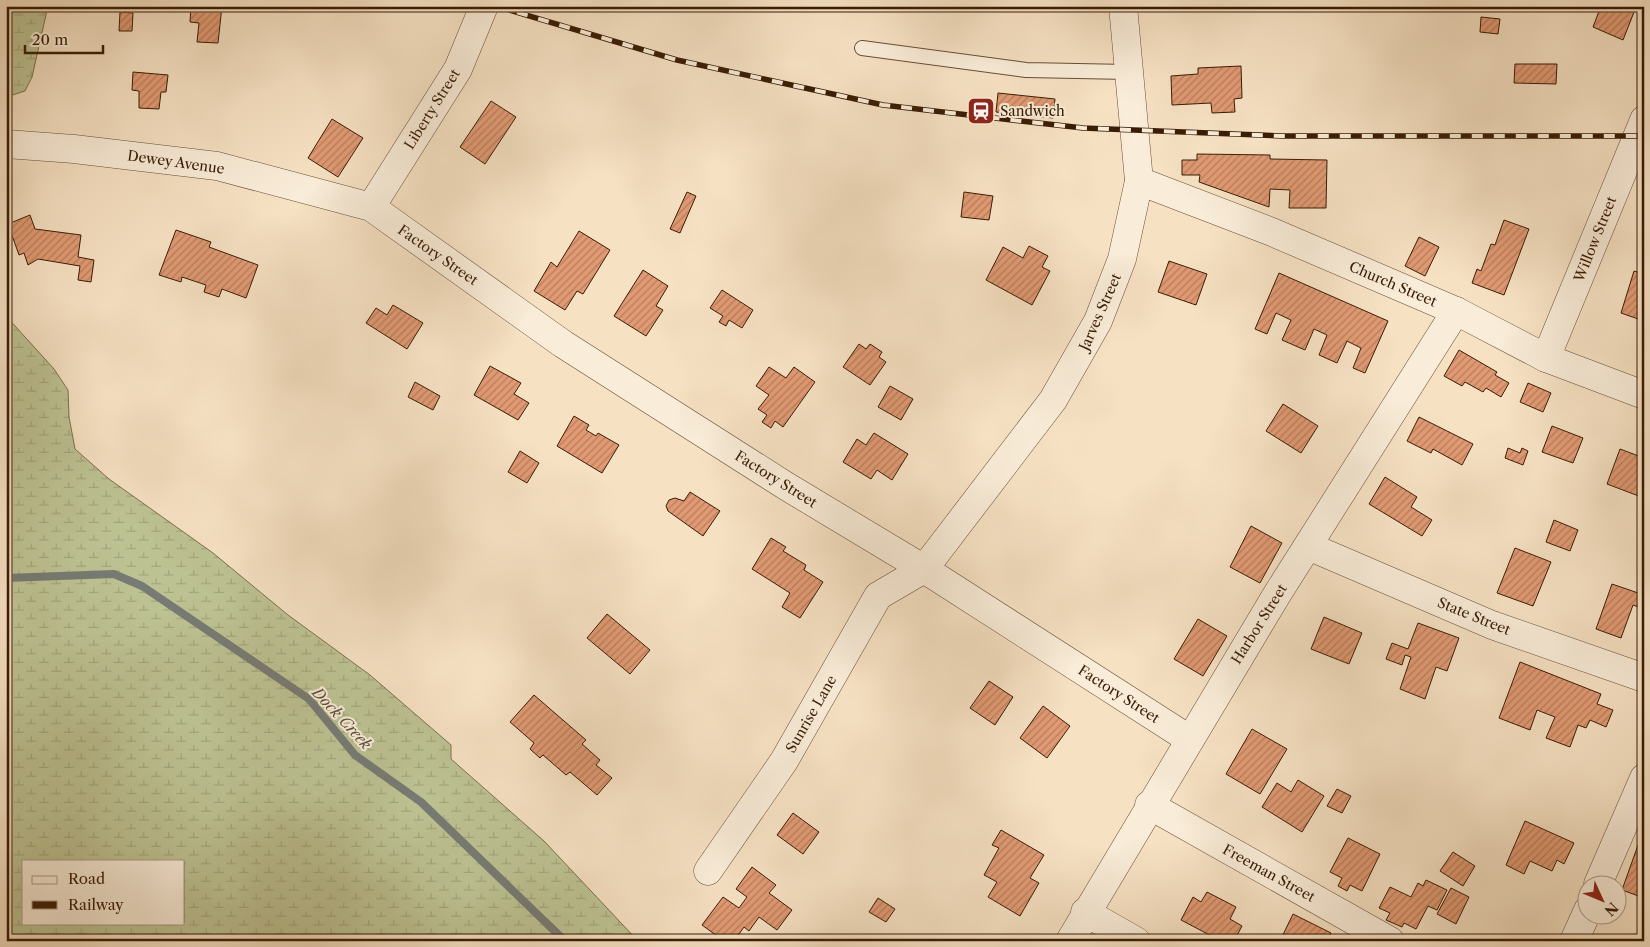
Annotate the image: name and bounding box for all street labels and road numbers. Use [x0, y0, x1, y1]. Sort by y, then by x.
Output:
street label: Liberty Street [400, 65, 464, 153]
street label: Dewey Avenue [126, 146, 226, 178]
street label: Willow Street [1569, 194, 1620, 285]
street label: Factory Street [395, 221, 482, 289]
street label: Church Street [1346, 257, 1440, 311]
street label: Jarves Street [1074, 271, 1125, 355]
street label: Factory Street [732, 447, 820, 511]
street label: Harbor Street [1227, 581, 1291, 667]
street label: State Street [1435, 593, 1513, 639]
street label: Factory Street [1075, 661, 1163, 727]
street label: Sunrise Lane [782, 672, 841, 756]
street label: Freeman Street [1220, 840, 1318, 906]

